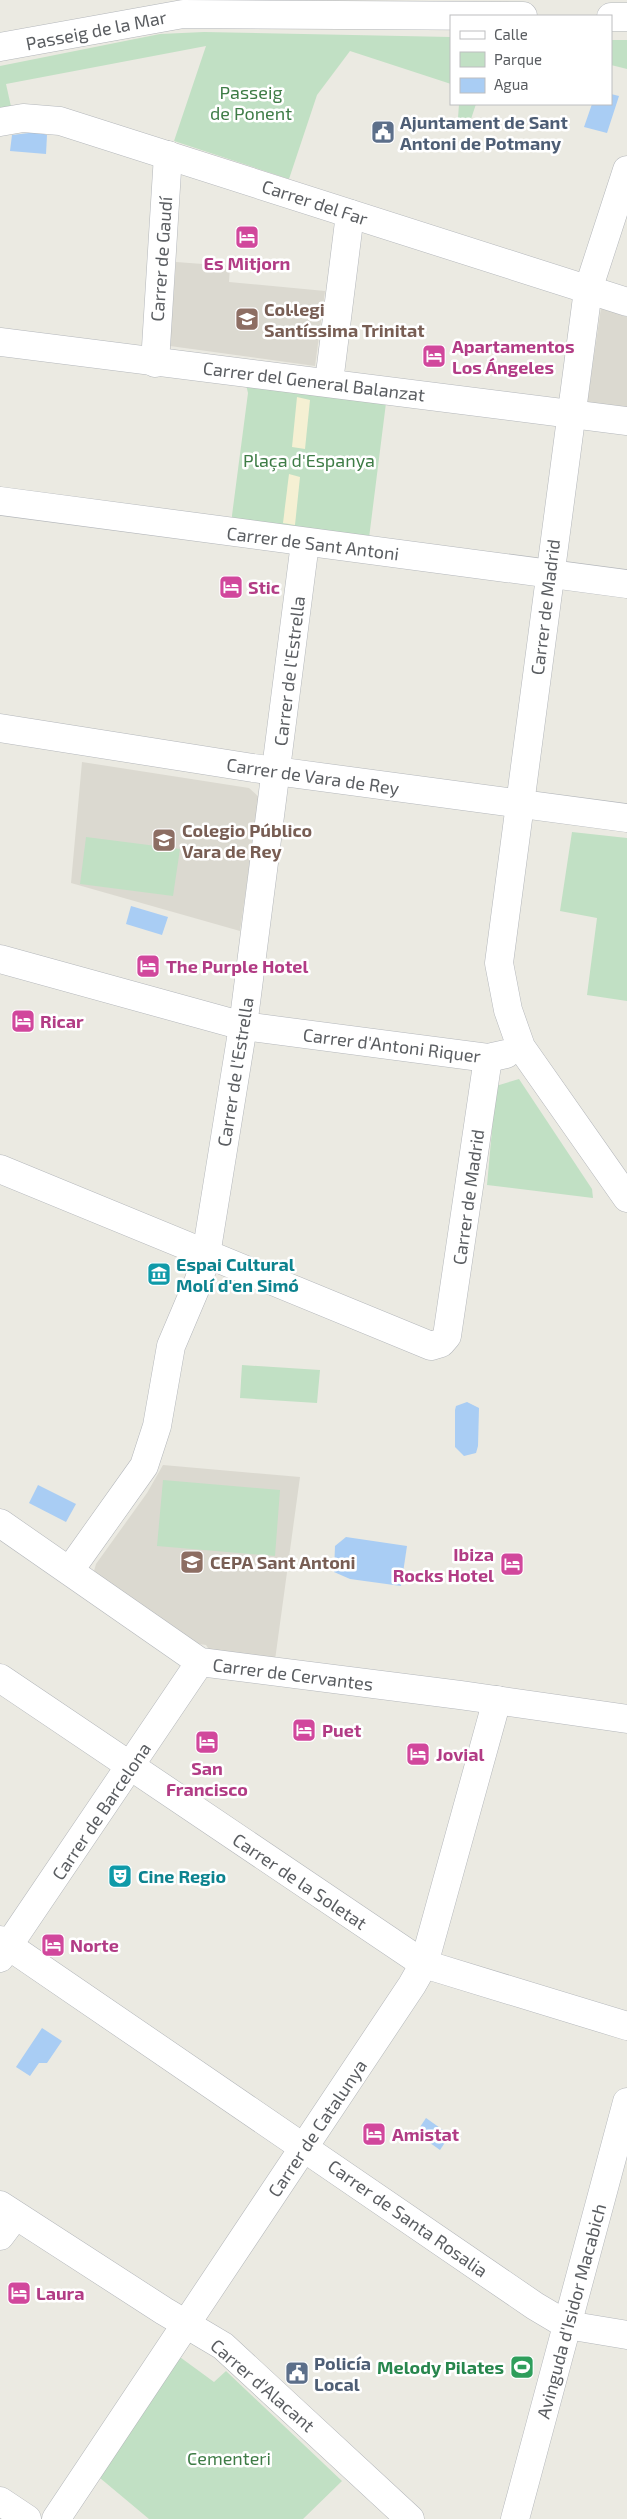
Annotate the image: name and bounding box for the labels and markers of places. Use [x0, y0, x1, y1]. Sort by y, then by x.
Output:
place label: Ajuntament de Sant Antoni de Potmany [400, 111, 568, 154]
public building icon: Ajuntament de Sant Antoni de Potmany [370, 119, 396, 145]
hotel icon: Es Mitjorn [234, 224, 260, 250]
place label: Es Mitjorn [204, 252, 290, 274]
place label: Col·legi Santíssima Trinitat [264, 298, 425, 341]
school or university icon: Col·legi Santíssima Trinitat [234, 306, 260, 332]
place label: Apartamentos Los Ángeles [452, 335, 575, 378]
hotel icon: Apartamentos Los Ángeles [421, 343, 447, 369]
hotel icon: Stic [218, 574, 244, 600]
place label: Stic [248, 576, 280, 598]
place label: Colegio Público Vara de Rey [182, 819, 312, 862]
school or university icon: Colegio Público Vara de Rey [151, 827, 177, 853]
hotel icon: The Purple Hotel [135, 953, 161, 979]
place label: The Purple Hotel [166, 955, 308, 977]
hotel icon: Ricar [10, 1008, 36, 1034]
place label: Ricar [40, 1010, 84, 1032]
place label: Espai Cultural Molí d'en Simó [176, 1253, 299, 1296]
museum icon: Espai Cultural Molí d'en Simó [146, 1261, 172, 1287]
place label: Ibiza Rocks Hotel [393, 1543, 494, 1586]
school or university icon: CEPA Sant Antoni [179, 1549, 205, 1575]
place label: CEPA Sant Antoni [210, 1551, 356, 1573]
hotel icon: Ibiza Rocks Hotel [499, 1551, 525, 1577]
hotel icon: Puet [291, 1717, 317, 1743]
place label: Puet [322, 1719, 362, 1741]
hotel icon: San Francisco [194, 1729, 220, 1755]
hotel icon: Jovial [405, 1741, 431, 1767]
place label: Jovial [436, 1743, 485, 1765]
place label: San Francisco [166, 1757, 248, 1800]
theatre icon: Cine Regio [107, 1863, 133, 1889]
place label: Cine Regio [138, 1865, 226, 1887]
hotel icon: Norte [40, 1932, 66, 1958]
place label: Norte [70, 1934, 119, 1956]
hotel icon: Amistat [361, 2121, 387, 2147]
place label: Amistat [392, 2123, 460, 2145]
hotel icon: Laura [6, 2280, 32, 2306]
place label: Laura [36, 2282, 84, 2304]
place label: Policía Local [314, 2352, 371, 2395]
sports icon: Melody Pilates [509, 2354, 535, 2380]
place label: Melody Pilates [377, 2356, 504, 2378]
public building icon: Policía Local [284, 2360, 310, 2386]

